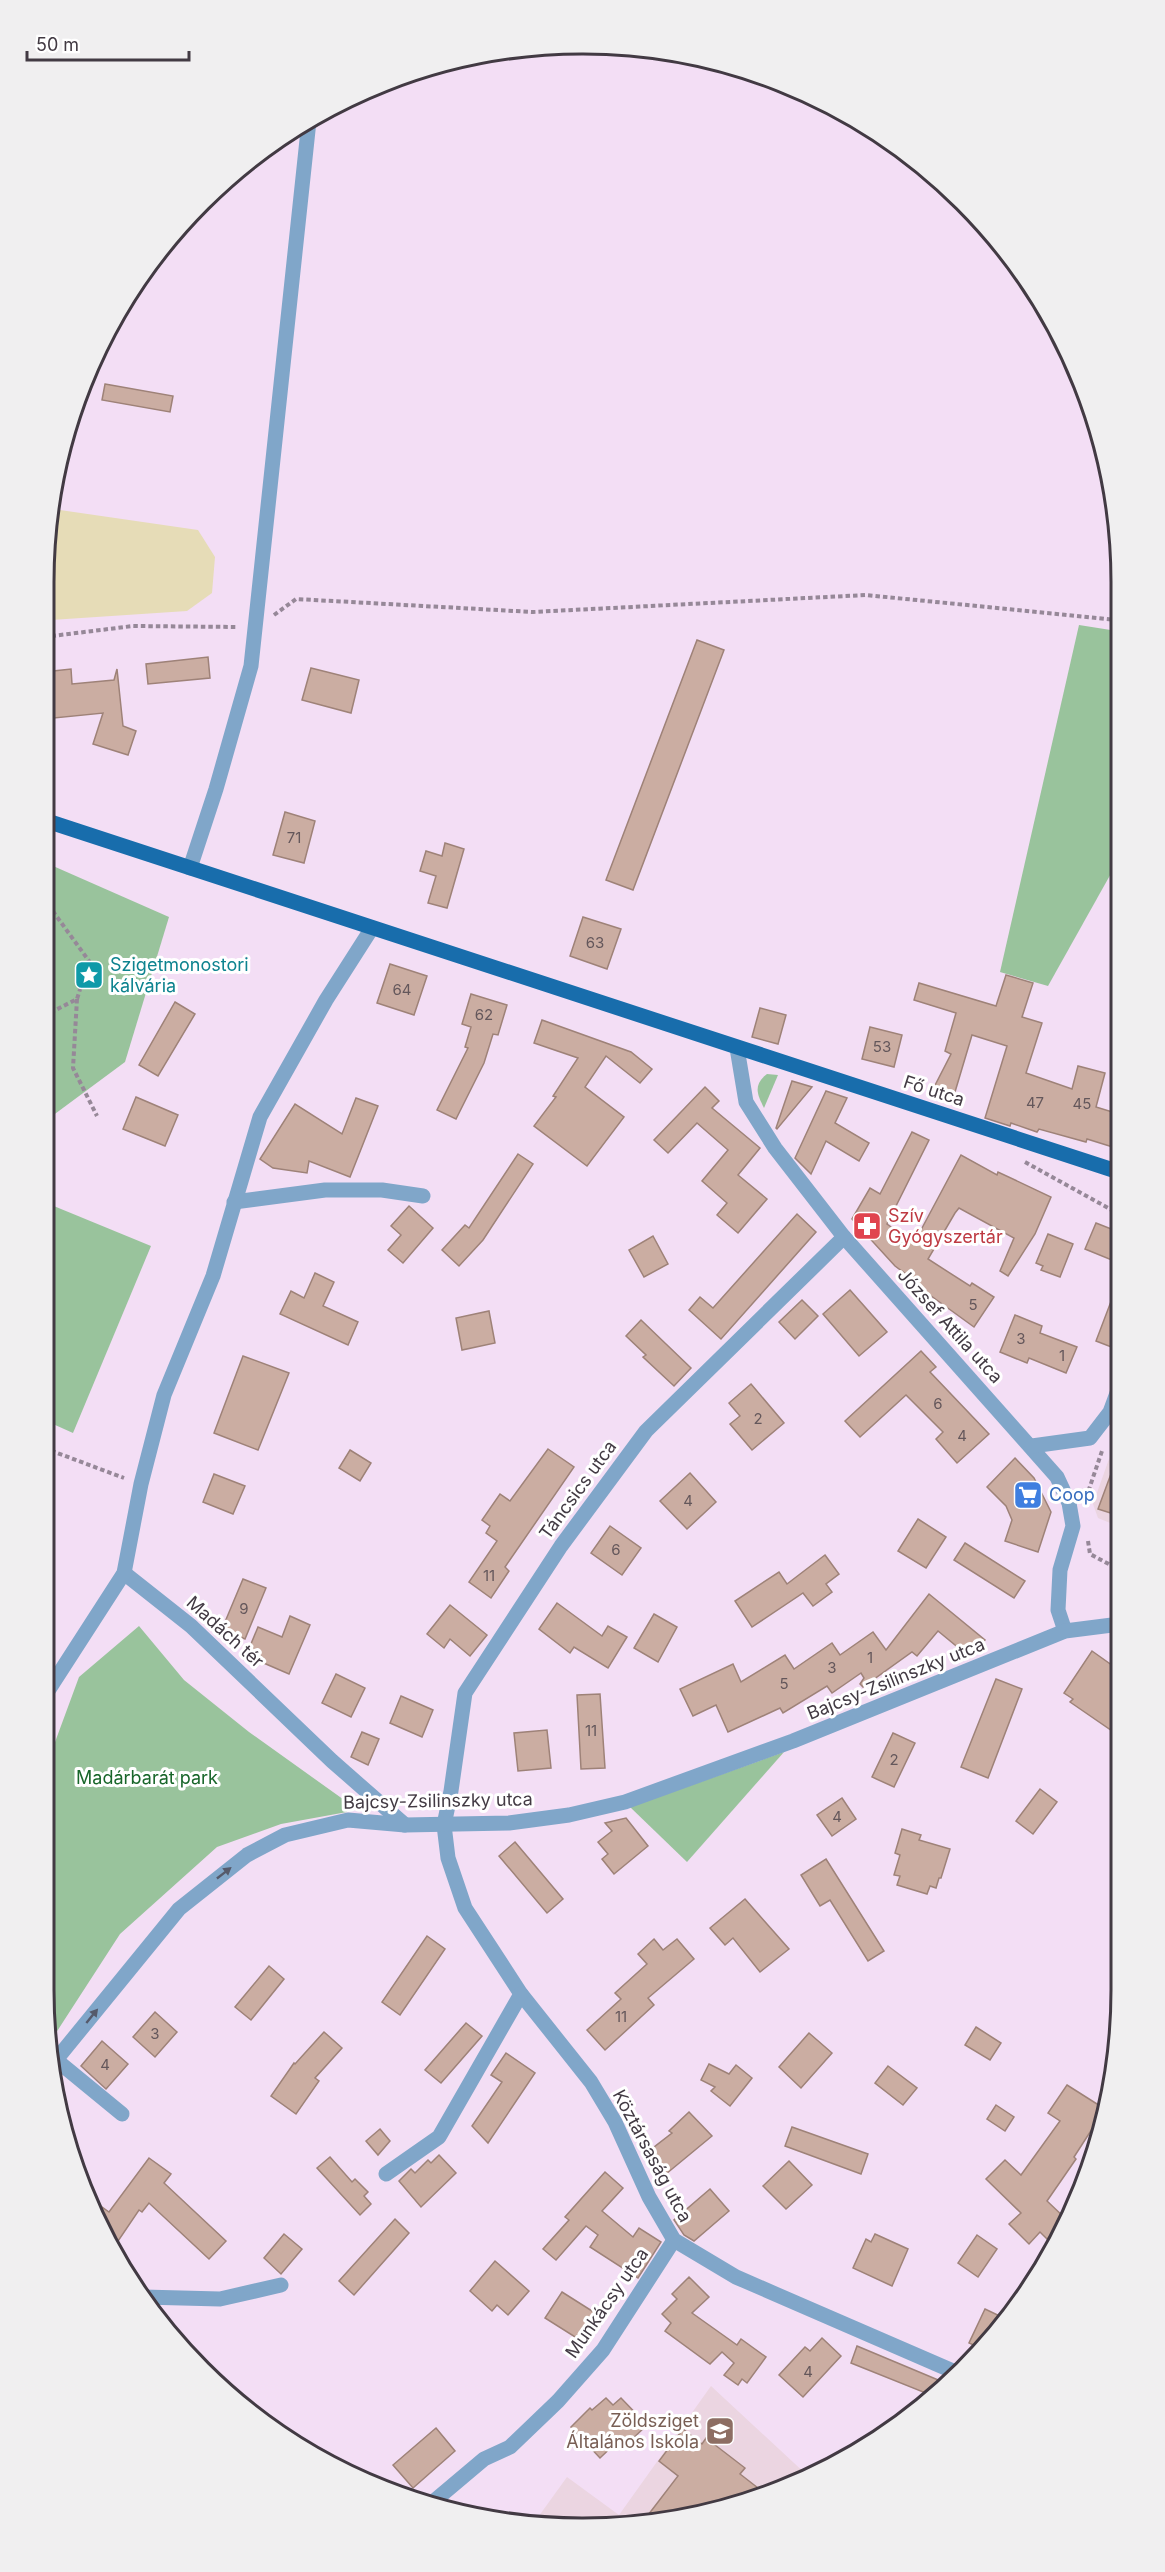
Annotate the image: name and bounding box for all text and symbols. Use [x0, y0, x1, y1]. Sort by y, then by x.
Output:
scale bar [27, 24, 189, 62]
text: 50 m [36, 34, 79, 55]
house number: 71 [287, 828, 301, 847]
house number: 63 [586, 933, 604, 952]
place label: Szigetmonostori kálvária [110, 954, 249, 996]
place icon: Szigetmonostori kálvária [73, 959, 105, 991]
house number: 64 [393, 980, 412, 999]
house number: 62 [475, 1005, 493, 1024]
house number: 53 [873, 1037, 891, 1056]
street label: Fő utca [901, 1071, 967, 1110]
house number: 47 [1026, 1093, 1044, 1112]
house number: 45 [1073, 1094, 1091, 1113]
place label: Szív Gyógyszertár [888, 1205, 1003, 1247]
pharmacy icon: Szív Gyógyszertár [851, 1210, 883, 1242]
street label: József Attila utca [893, 1264, 1007, 1387]
house number: 5 [968, 1295, 978, 1314]
house number: 3 [1016, 1329, 1026, 1348]
house number: 1 [1059, 1346, 1065, 1365]
house number: 6 [933, 1394, 943, 1413]
house number: 2 [753, 1409, 763, 1428]
house number: 4 [957, 1426, 967, 1445]
street label: Táncsics utca [535, 1436, 620, 1543]
supermarket icon: Coop [1012, 1479, 1044, 1511]
place label: Coop [1049, 1484, 1095, 1505]
house number: 4 [683, 1491, 693, 1510]
house number: 6 [611, 1540, 621, 1559]
house number: 11 [483, 1566, 495, 1585]
street label: Madách tér [182, 1592, 268, 1672]
house number: 9 [239, 1599, 249, 1618]
street label: Bajcsy-Zsilinszky utca [804, 1633, 988, 1724]
house number: 1 [867, 1648, 873, 1667]
house number: 3 [827, 1658, 837, 1677]
house number: 5 [779, 1674, 789, 1693]
house number: 11 [585, 1721, 597, 1740]
house number: 2 [889, 1750, 899, 1769]
park label: Madárbarát park [76, 1767, 218, 1788]
street label: Bajcsy-Zsilinszky utca [343, 1788, 533, 1813]
house number: 4 [832, 1807, 842, 1826]
one-way arrow [216, 1868, 231, 1880]
house number: 11 [615, 2007, 627, 2026]
one-way arrow [86, 2008, 99, 2024]
house number: 3 [150, 2024, 160, 2043]
house number: 4 [100, 2055, 110, 2074]
street label: Köztársaság utca [609, 2086, 696, 2226]
street label: Munkácsy utca [561, 2244, 652, 2362]
house number: 4 [803, 2362, 813, 2381]
place label: Zöldsziget Általános Iskola [566, 2410, 699, 2452]
school or university icon: Zöldsziget Általános Iskola [704, 2415, 736, 2447]

